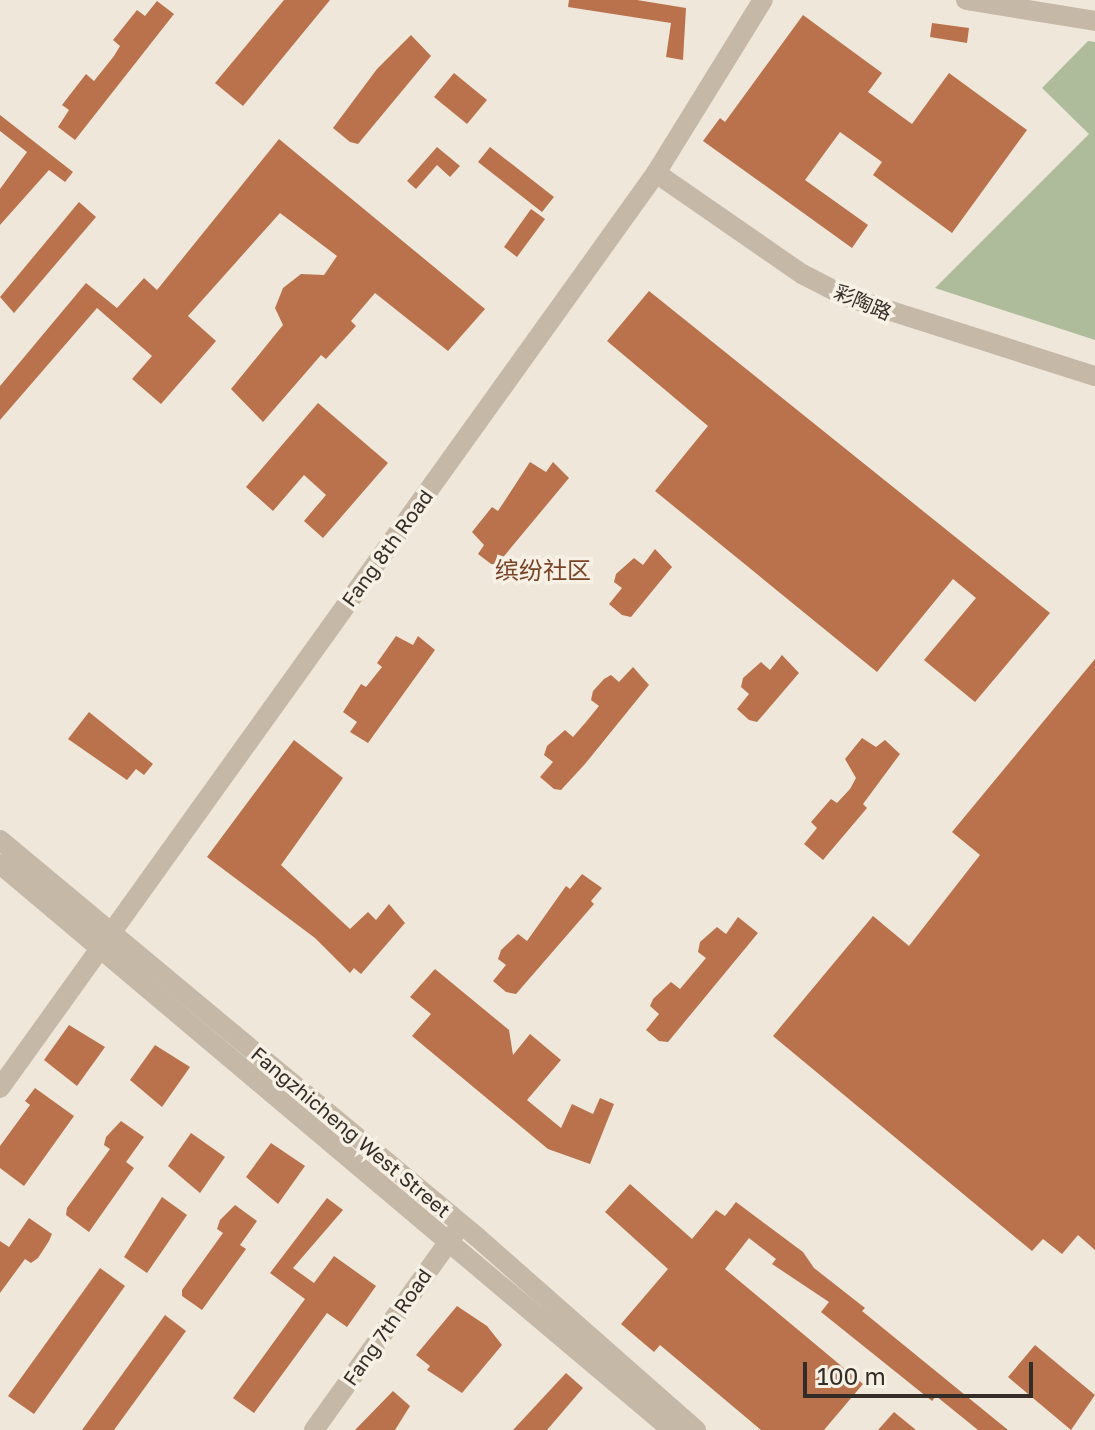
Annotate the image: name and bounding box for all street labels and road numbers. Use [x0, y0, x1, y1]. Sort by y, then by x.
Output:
street label: 彩陶路 [831, 279, 895, 325]
street label: Fang 8th Road [336, 485, 438, 611]
street label: Fangzhicheng West Street [247, 1042, 455, 1222]
street label: Fang 7th Road [338, 1264, 436, 1390]

